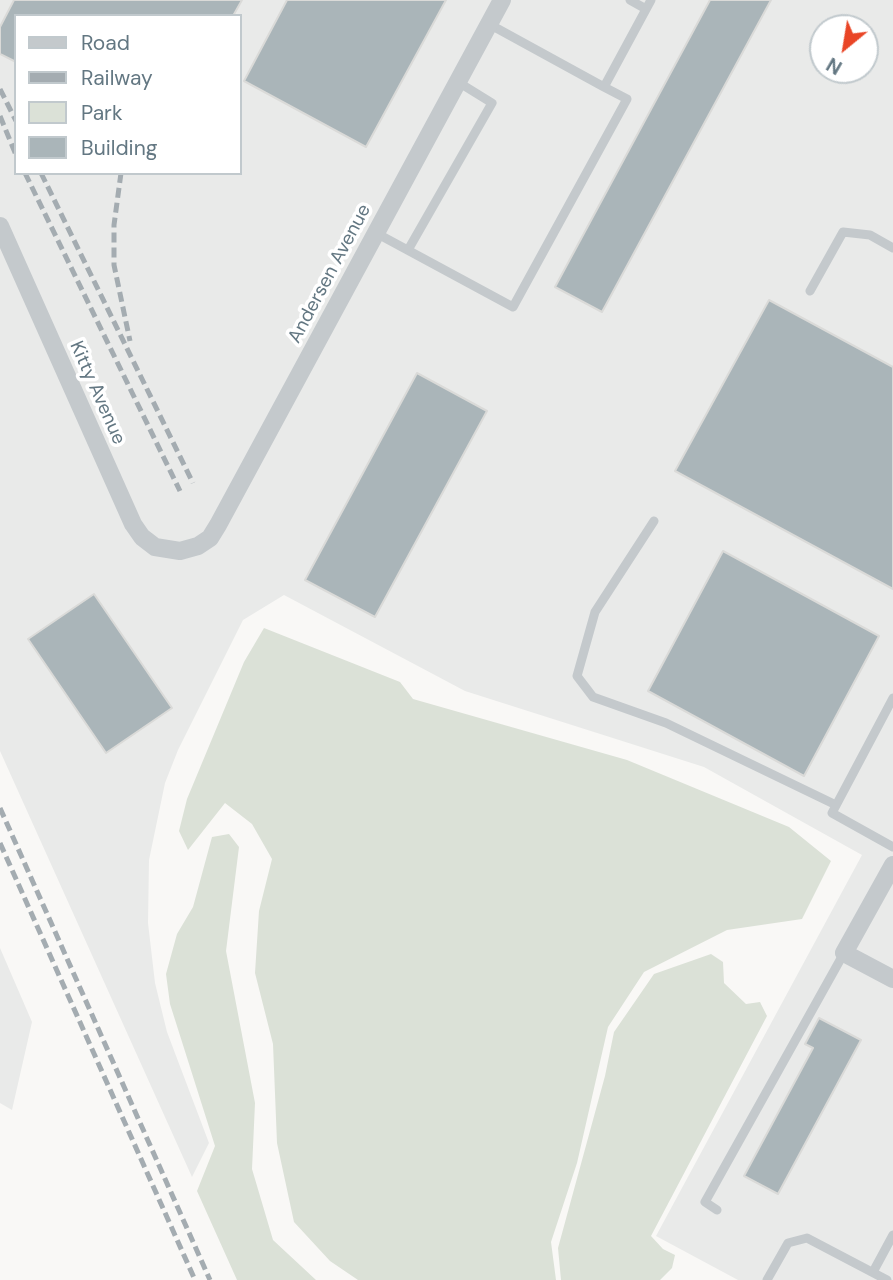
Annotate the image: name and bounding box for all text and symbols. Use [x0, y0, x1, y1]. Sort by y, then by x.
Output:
legend [14, 14, 242, 175]
north arrow [809, 14, 879, 84]
text: Road [81, 29, 130, 57]
text: N [822, 52, 847, 80]
text: Railway [81, 64, 153, 92]
text: Park [81, 99, 122, 127]
text: Building [81, 134, 157, 162]
street label: Andersen Avenue [284, 201, 376, 347]
street label: Kitty Avenue [64, 338, 130, 448]

